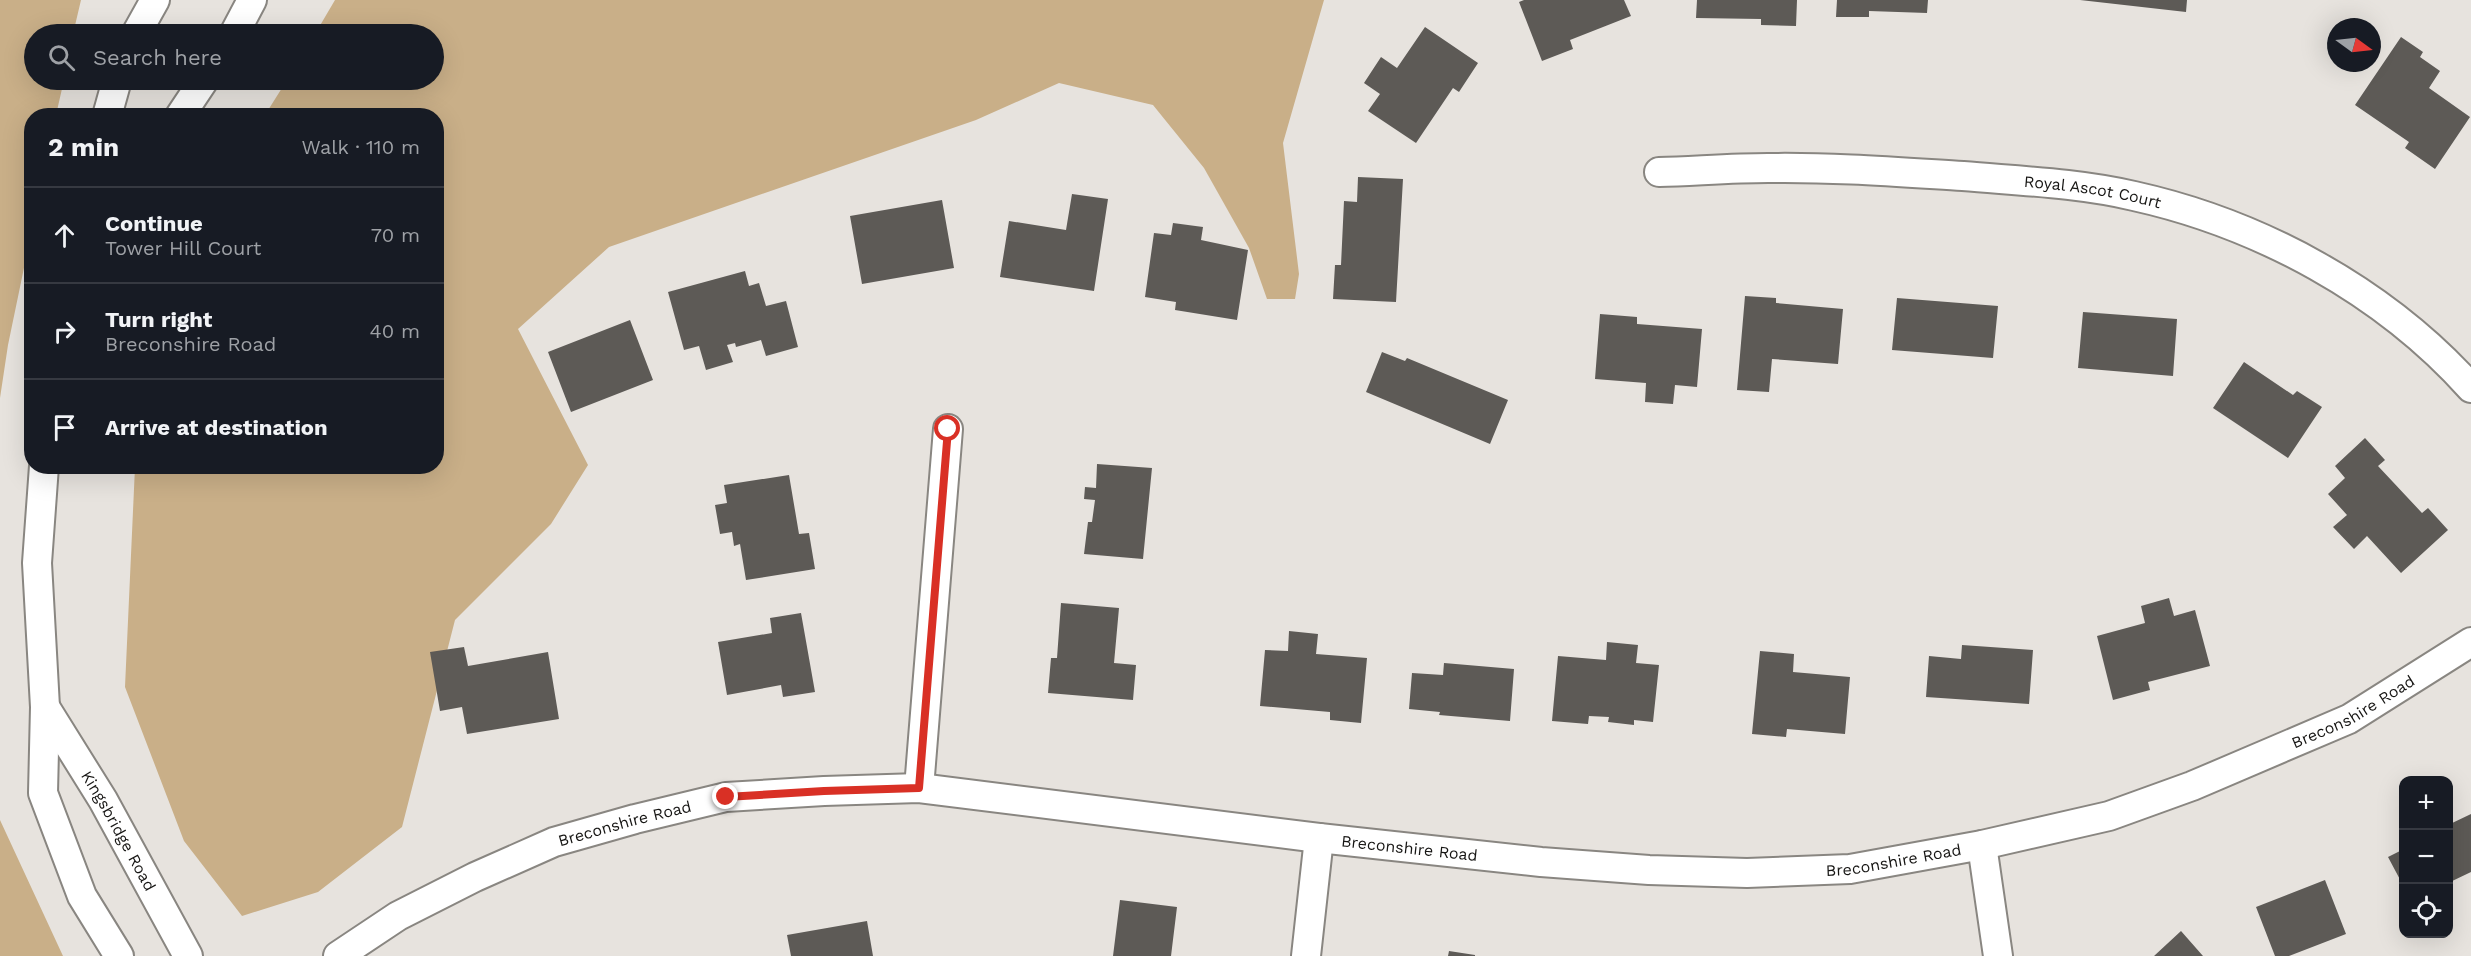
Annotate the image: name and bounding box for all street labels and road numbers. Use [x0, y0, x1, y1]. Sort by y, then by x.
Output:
street label: Royal Ascot Court [2023, 172, 2164, 212]
street label: Breconshire Road [2289, 671, 2418, 752]
street label: Kingsbridge Road [77, 767, 160, 894]
street label: Breconshire Road [556, 797, 693, 850]
street label: Breconshire Road [1340, 831, 1479, 865]
street label: Breconshire Road [1825, 840, 1963, 880]

